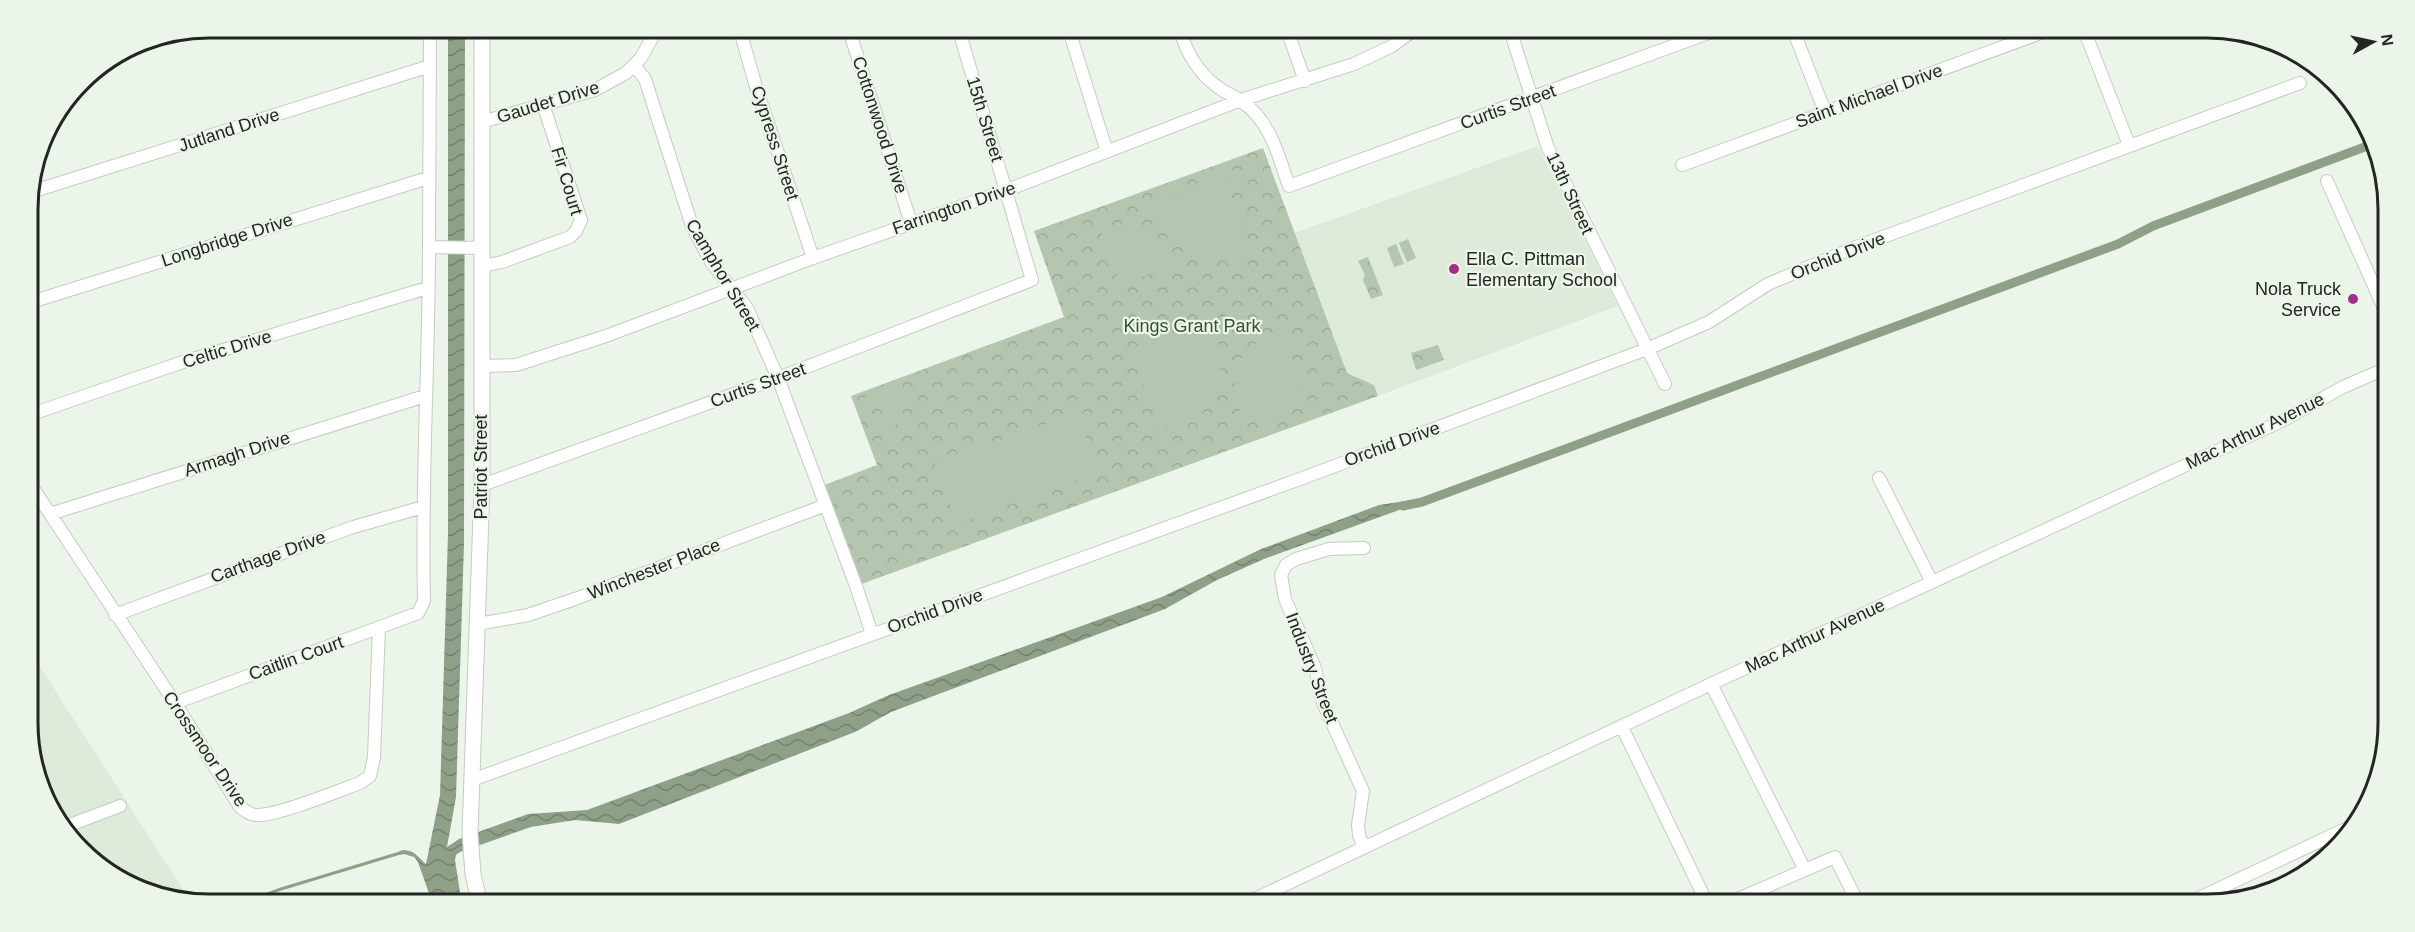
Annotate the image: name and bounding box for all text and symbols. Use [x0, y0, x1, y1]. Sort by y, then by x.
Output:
north arrow [2343, 12, 2403, 72]
text: N [2378, 33, 2397, 47]
street label: Cottonwood Drive [848, 54, 912, 196]
street label: Saint Michael Drive [1793, 60, 1945, 132]
street label: 15th Street [963, 74, 1007, 164]
street label: Gaudet Drive [494, 77, 602, 127]
street label: Curtis Street [1458, 80, 1558, 134]
street label: Cypress Street [747, 83, 803, 203]
street label: Jutland Drive [176, 104, 282, 156]
street label: Fir Court [547, 145, 587, 217]
street label: 13th Street [1542, 149, 1598, 237]
street label: Farrington Drive [890, 178, 1018, 238]
street label: Longbridge Drive [159, 209, 295, 271]
street label: Camphor Street [682, 215, 764, 335]
street label: Orchid Drive [1788, 228, 1888, 284]
place label: Ella C. Pittman Elementary School [1466, 249, 1617, 290]
marker: Ella C. Pittman Elementary School [1447, 262, 1461, 276]
place label: Nola Truck Service [2255, 279, 2342, 320]
marker: Nola Truck Service [2346, 292, 2360, 306]
park label: Kings Grant Park [1123, 316, 1262, 336]
street label: Celtic Drive [180, 326, 274, 372]
street label: Curtis Street [708, 358, 808, 412]
street label: Mac Arthur Avenue [2182, 389, 2328, 473]
street label: Patriot Street [471, 414, 491, 520]
street label: Orchid Drive [1342, 417, 1442, 471]
street label: Armagh Drive [182, 427, 292, 481]
street label: Carthage Drive [208, 527, 328, 587]
street label: Winchester Place [585, 535, 723, 603]
street label: Orchid Drive [885, 584, 985, 638]
street label: Mac Arthur Avenue [1742, 595, 1888, 677]
street label: Industry Street [1282, 610, 1342, 726]
street label: Caitlin Court [246, 632, 346, 684]
street label: Crossmoor Drive [159, 687, 251, 811]

